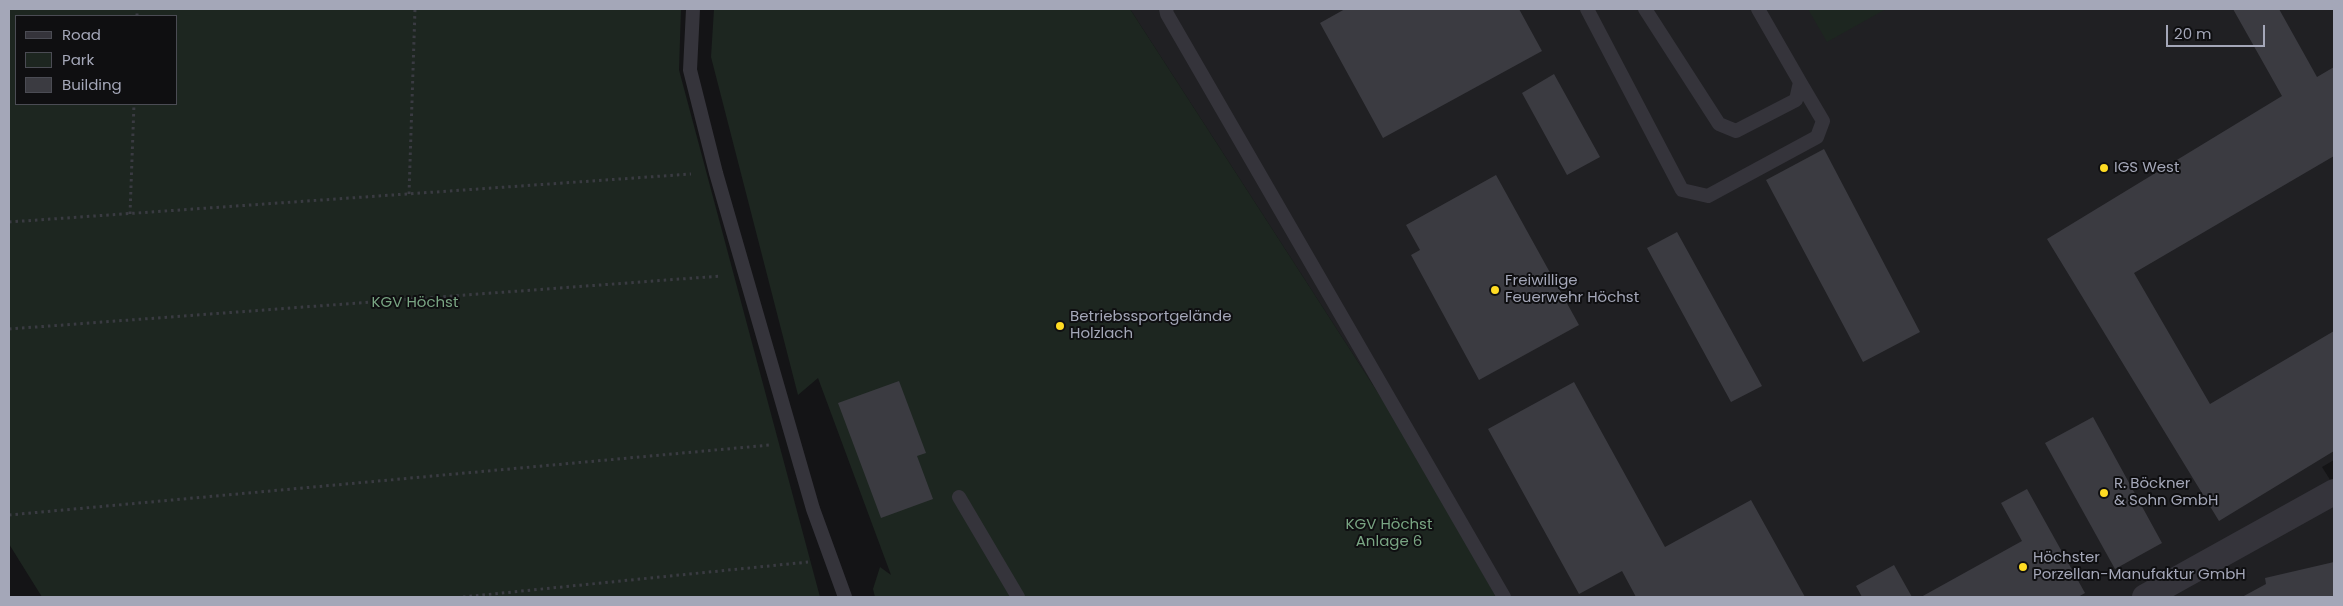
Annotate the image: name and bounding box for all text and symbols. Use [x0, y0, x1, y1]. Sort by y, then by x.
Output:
legend [15, 15, 178, 105]
scale bar [2168, 15, 2267, 47]
text: 20 m [2174, 23, 2212, 44]
text: Road [62, 24, 101, 45]
text: Park [62, 49, 94, 70]
text: Building [62, 74, 122, 95]
place label: IGS West [2114, 159, 2179, 177]
marker: IGS West [2098, 162, 2110, 174]
place label: Freiwillige Feuerwehr Höchst [1505, 272, 1639, 307]
marker: Freiwillige Feuerwehr Höchst [1489, 284, 1501, 296]
park label: KGV Höchst [372, 294, 458, 312]
place label: Betriebssportgelände Holzlach [1070, 308, 1231, 343]
marker: Betriebssportgelände Holzlach [1054, 320, 1066, 332]
place label: R. Böckner & Sohn GmbH [2114, 475, 2218, 510]
marker: R. Böckner & Sohn GmbH [2098, 487, 2110, 499]
park label: KGV Höchst Anlage 6 [1346, 516, 1432, 551]
place label: Höchster Porzellan-Manufaktur GmbH [2033, 549, 2246, 584]
marker: Höchster Porzellan-Manufaktur GmbH [2017, 561, 2029, 573]

